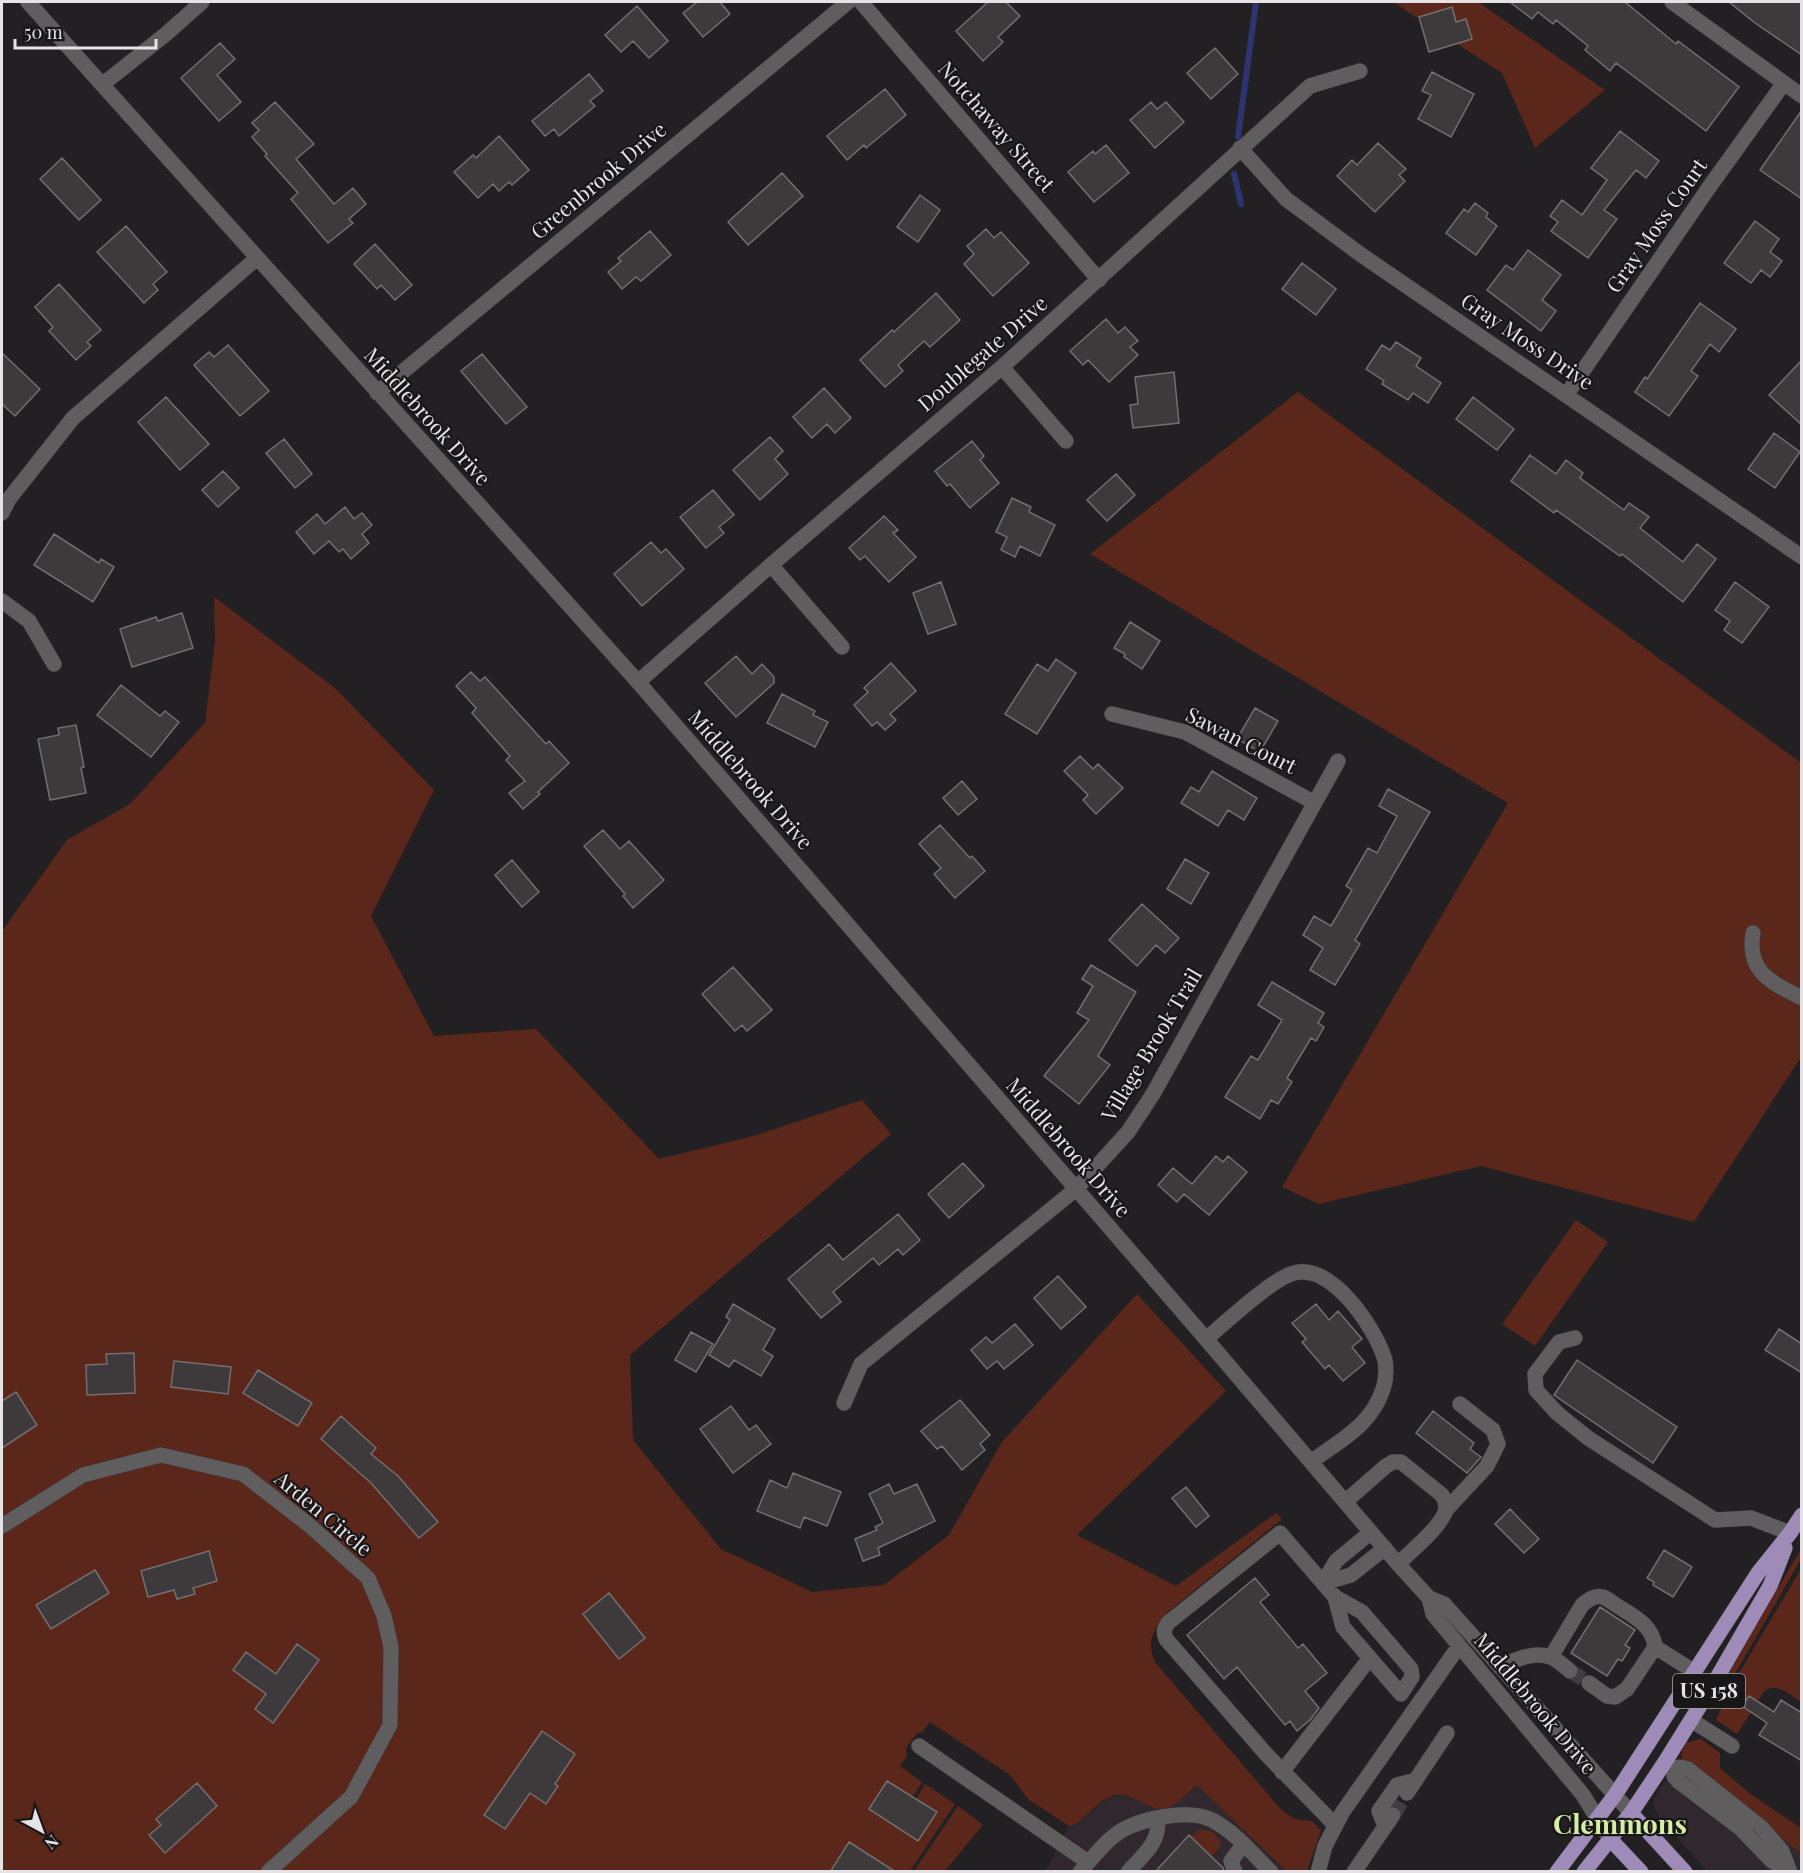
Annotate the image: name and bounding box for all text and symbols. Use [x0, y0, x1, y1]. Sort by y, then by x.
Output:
scale bar [15, 12, 156, 50]
text: 50 m [24, 20, 63, 44]
street label: Notchaway Street [933, 54, 1062, 197]
street label: Greenbrook Drive [524, 114, 671, 244]
street label: Gray Moss Court [1599, 152, 1712, 298]
street label: Gray Moss Drive [1456, 286, 1600, 395]
street label: Doublegate Drive [911, 288, 1052, 417]
street label: Middlebrook Drive [359, 341, 498, 491]
street label: Sawan Court [1182, 699, 1303, 779]
street label: Middlebrook Drive [683, 703, 820, 855]
street label: Village Brook Trail [1093, 962, 1207, 1126]
street label: Middlebrook Drive [1001, 1071, 1138, 1223]
street label: Arden Circle [269, 1463, 379, 1561]
street label: Middlebrook Drive [1469, 1626, 1604, 1779]
road number: US 158 [1673, 1674, 1745, 1708]
north arrow [12, 1801, 72, 1861]
district label: Clemmons [1553, 1805, 1687, 1841]
text: N [41, 1831, 63, 1855]

